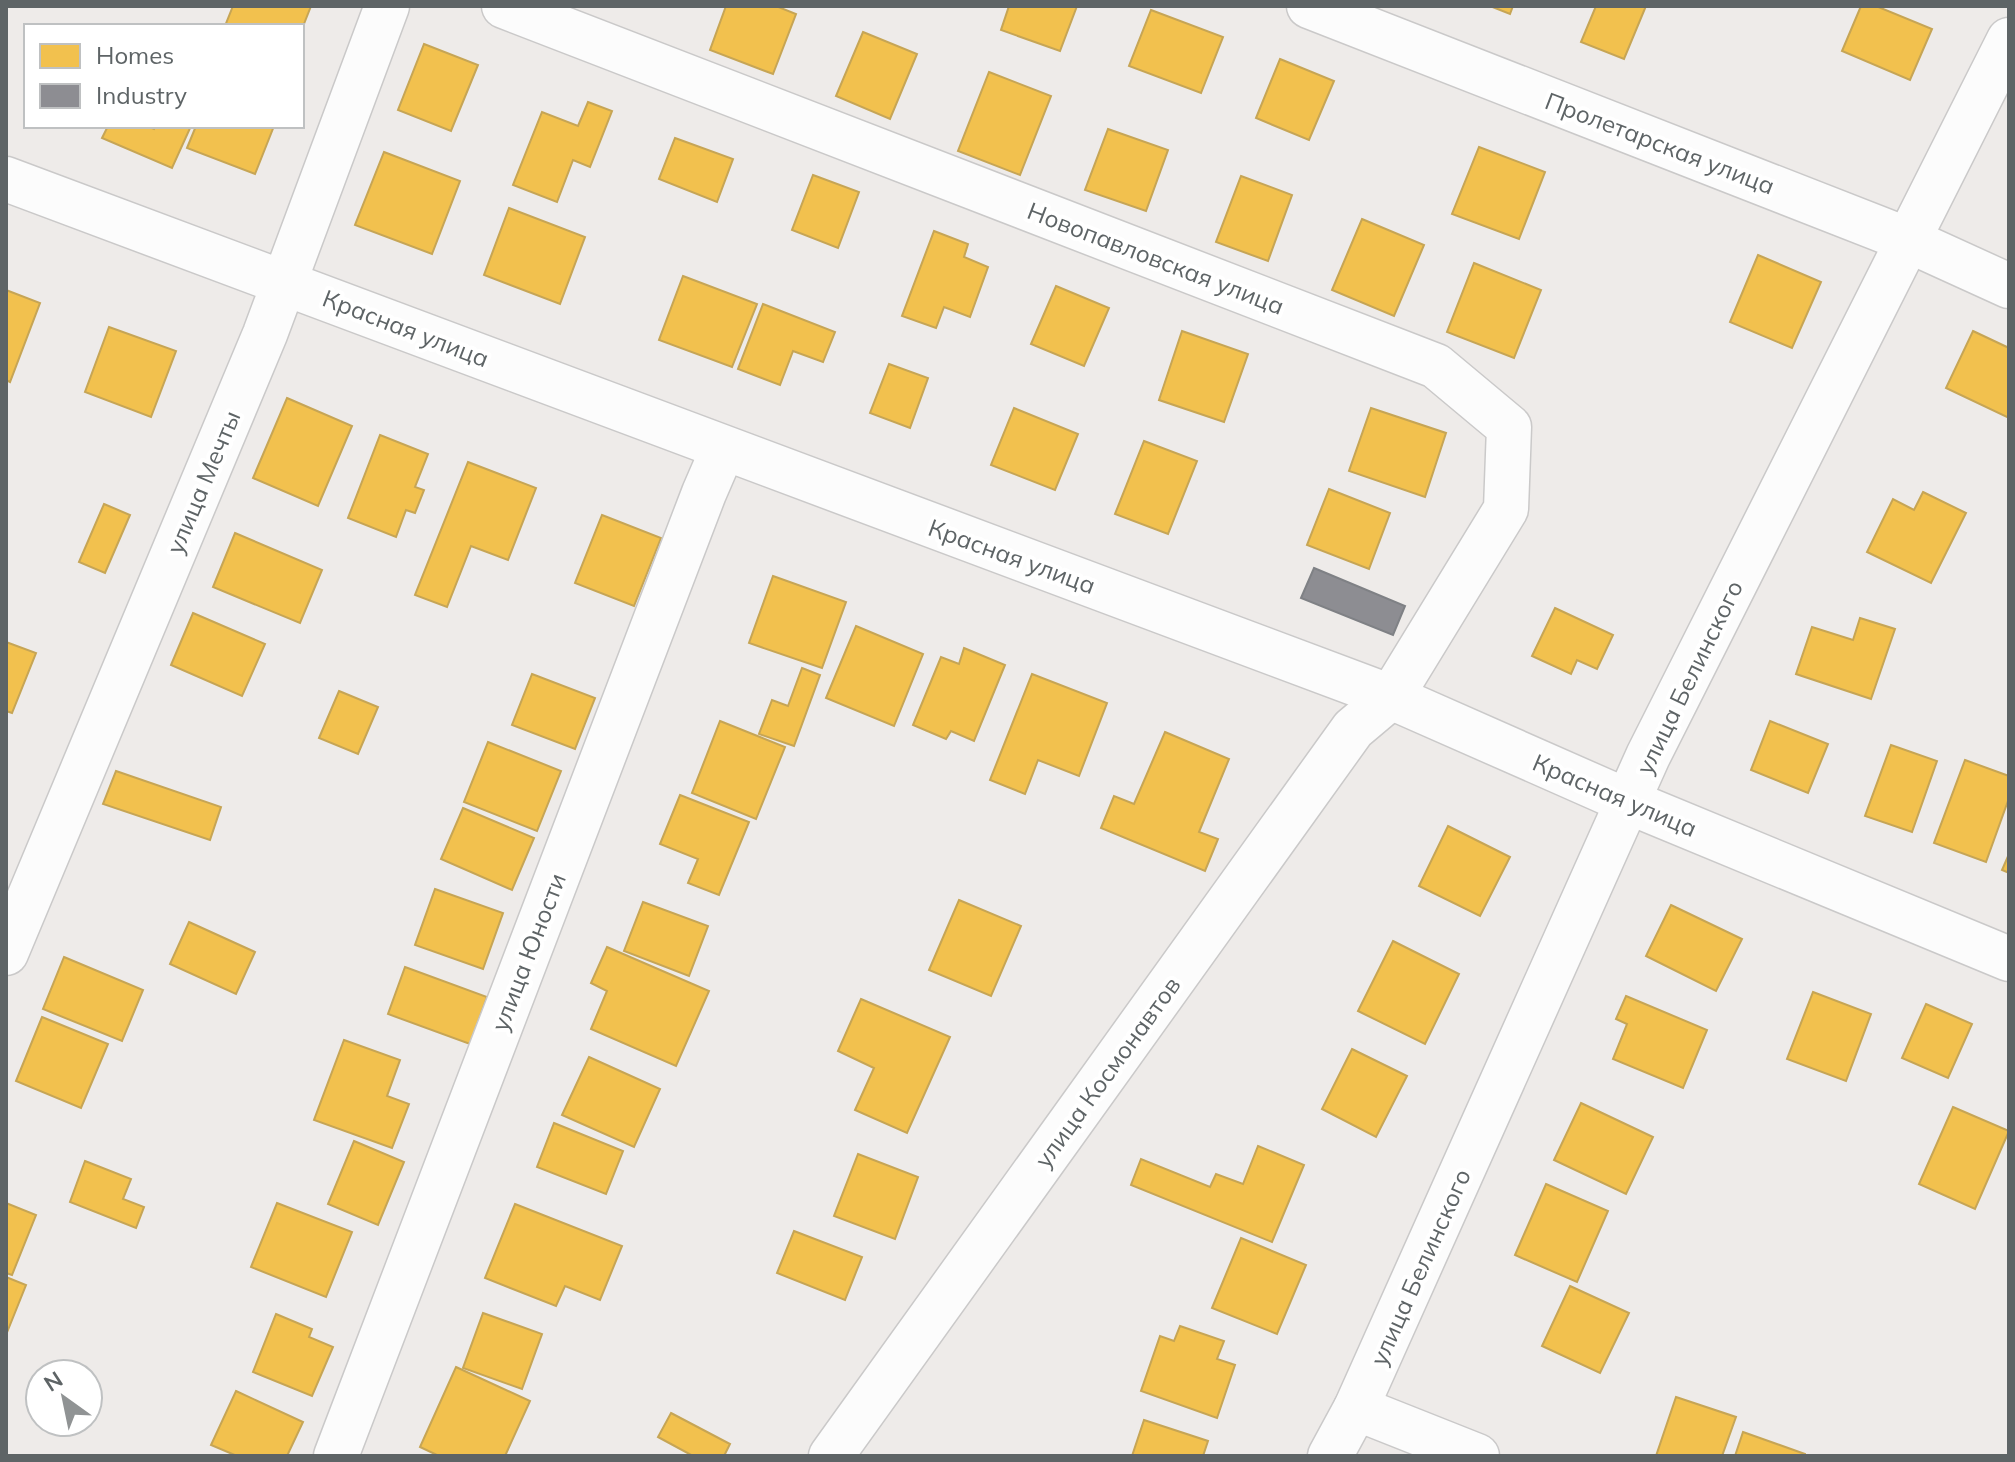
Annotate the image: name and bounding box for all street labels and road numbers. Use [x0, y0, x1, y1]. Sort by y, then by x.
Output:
street label: Пролетарская улица [1541, 85, 1779, 201]
street label: Новопавловская улица [1023, 195, 1289, 321]
street label: Красная улица [319, 283, 493, 373]
street label: улица Мечты [159, 406, 247, 558]
street label: Красная улица [924, 512, 1100, 600]
street label: улица Белинского [1629, 575, 1749, 779]
street label: Красная улица [1528, 747, 1702, 843]
street label: улица Юности [484, 869, 572, 1035]
street label: улица Космонавтов [1028, 971, 1186, 1173]
street label: улица Белинского [1363, 1164, 1477, 1370]

